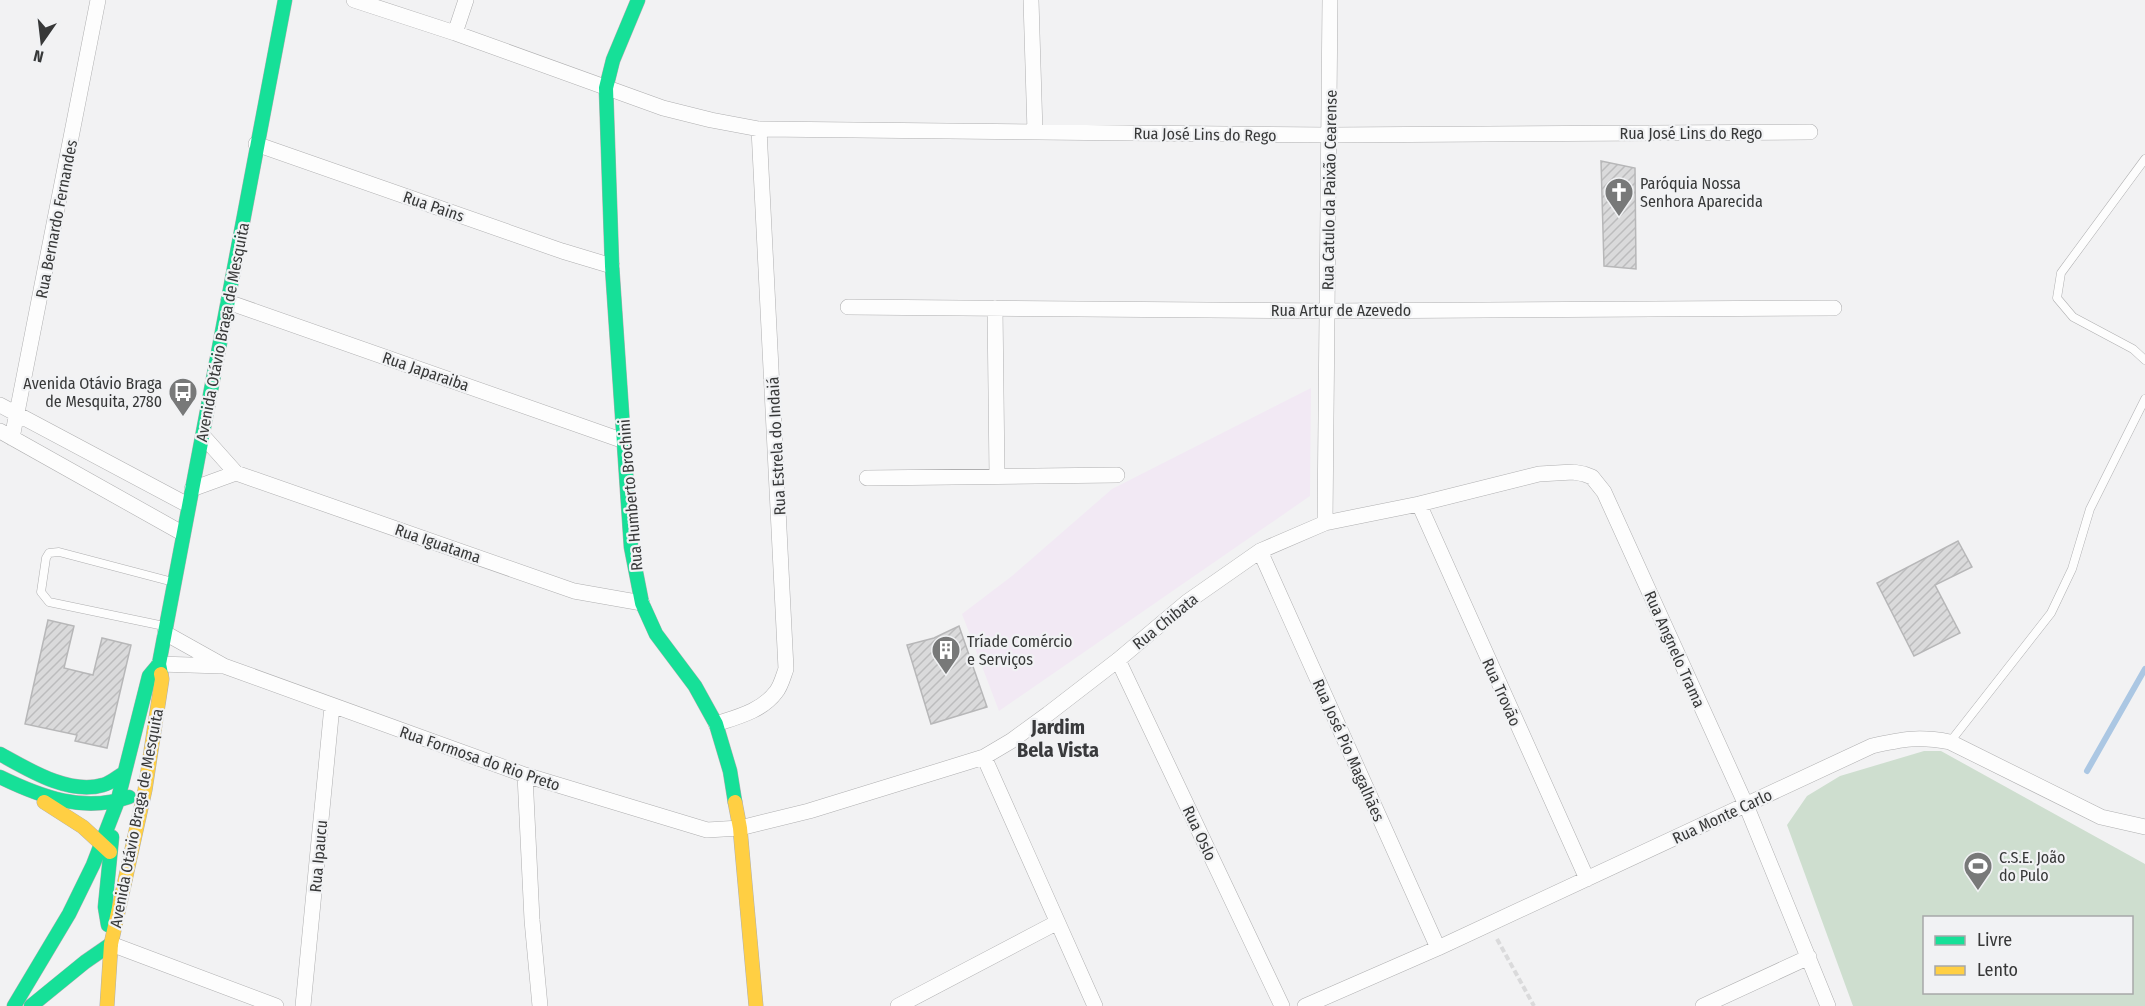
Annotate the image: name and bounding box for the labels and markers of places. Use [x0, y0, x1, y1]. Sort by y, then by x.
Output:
place label: Paróquia Nossa Senhora Aparecida [1640, 174, 1763, 211]
church icon: Paróquia Nossa Senhora Aparecida [1603, 176, 1635, 218]
place label: Avenida Otávio Braga de Mesquita, 2780 [23, 374, 162, 411]
bus stop icon: Avenida Otávio Braga de Mesquita, 2780 [167, 376, 199, 418]
place label: Tríade Comércio e Serviços [967, 632, 1073, 669]
building icon: Tríade Comércio e Serviços [930, 634, 962, 676]
place label: C.S.E. João do Pulo [1999, 848, 2065, 885]
sports icon: C.S.E. João do Pulo [1962, 850, 1994, 892]

